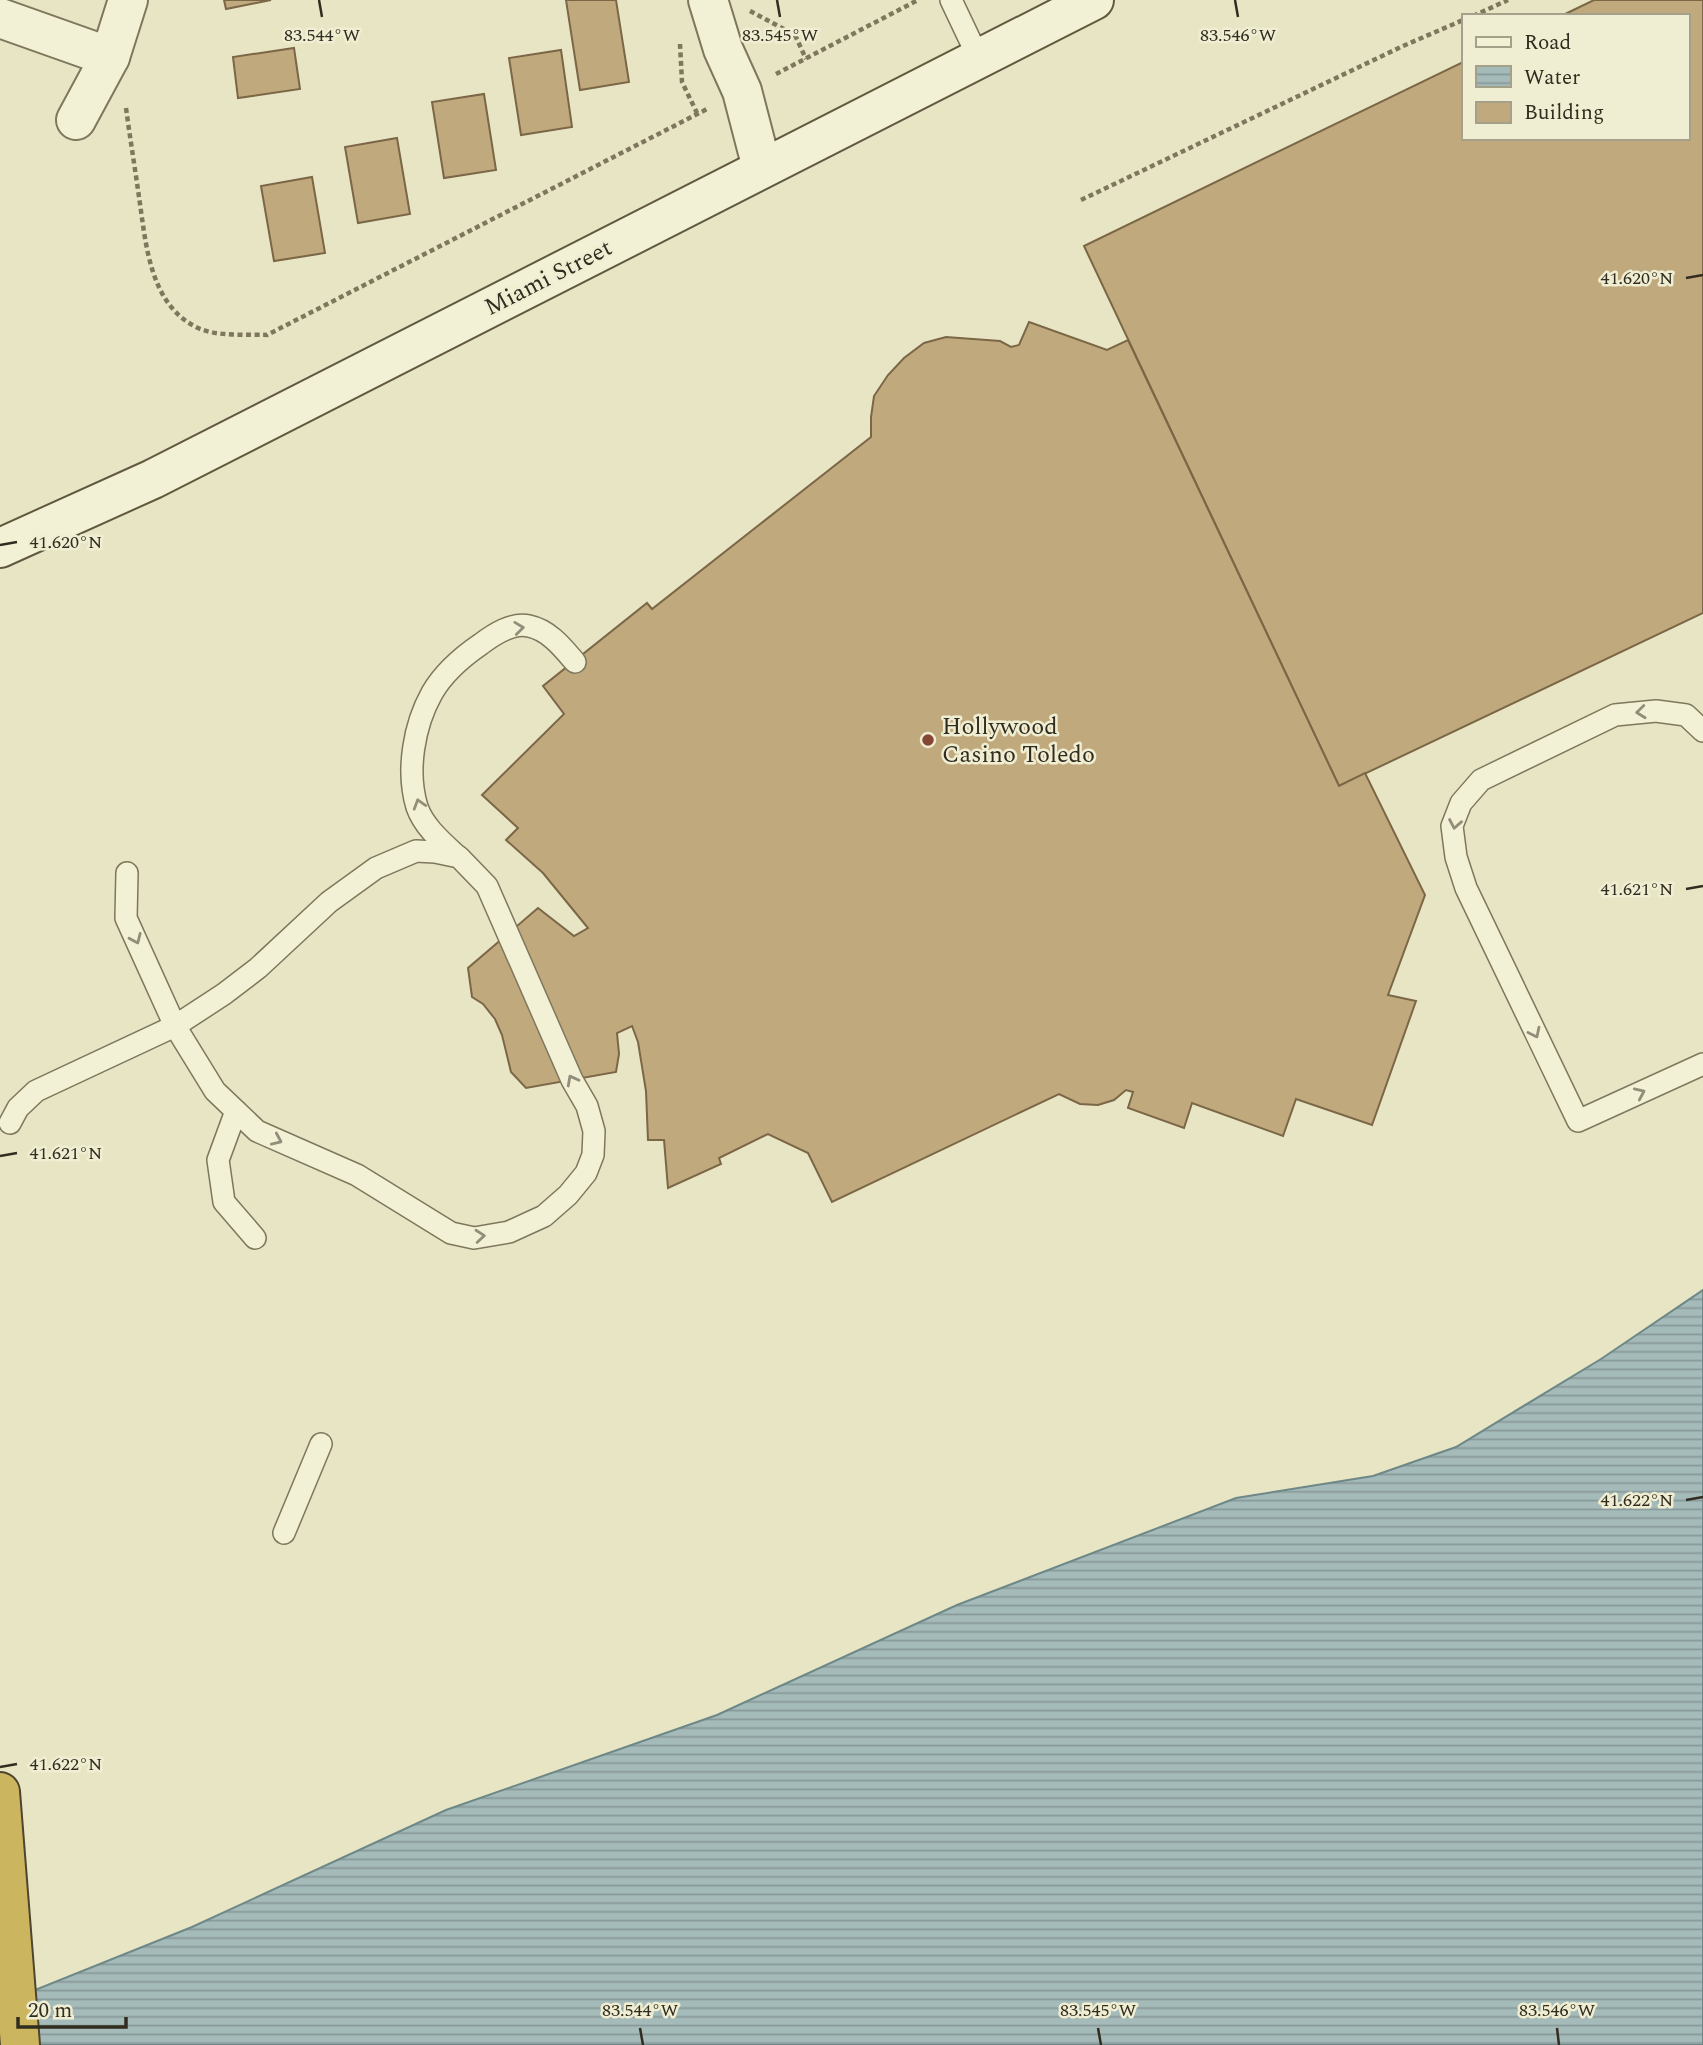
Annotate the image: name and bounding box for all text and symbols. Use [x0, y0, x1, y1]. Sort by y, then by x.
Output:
legend [1462, 14, 1689, 140]
text: 83.544°W [284, 22, 360, 49]
text: 83.545°W [742, 22, 818, 49]
text: 83.546°W [1200, 22, 1276, 49]
text: Road [1524, 27, 1571, 59]
text: Water [1524, 62, 1580, 94]
text: Building [1524, 97, 1604, 129]
street label: Miami Street [478, 230, 619, 326]
text: 41.620°N [1601, 265, 1673, 292]
text: 41.620°N [30, 529, 102, 556]
one-way arrow [513, 621, 525, 636]
one-way arrow [1635, 705, 1647, 720]
place label: Hollywood Casino Toledo [942, 709, 1095, 773]
marker: Hollywood Casino Toledo [920, 732, 936, 748]
one-way arrow [412, 798, 427, 810]
one-way arrow [1448, 818, 1463, 829]
text: 41.621°N [1601, 876, 1673, 903]
one-way arrow [128, 932, 142, 944]
one-way arrow [1527, 1026, 1541, 1038]
one-way arrow [567, 1075, 581, 1087]
one-way arrow [1633, 1087, 1645, 1101]
one-way arrow [270, 1132, 283, 1146]
text: 41.621°N [30, 1140, 102, 1167]
one-way arrow [475, 1229, 486, 1244]
text: 41.622°N [1601, 1487, 1673, 1514]
text: 41.622°N [30, 1751, 102, 1778]
scale bar [18, 1986, 126, 2030]
text: 20 m [28, 1995, 72, 2027]
text: 83.544°W [602, 1997, 678, 2024]
text: 83.545°W [1060, 1997, 1136, 2024]
text: 83.546°W [1519, 1997, 1595, 2024]

